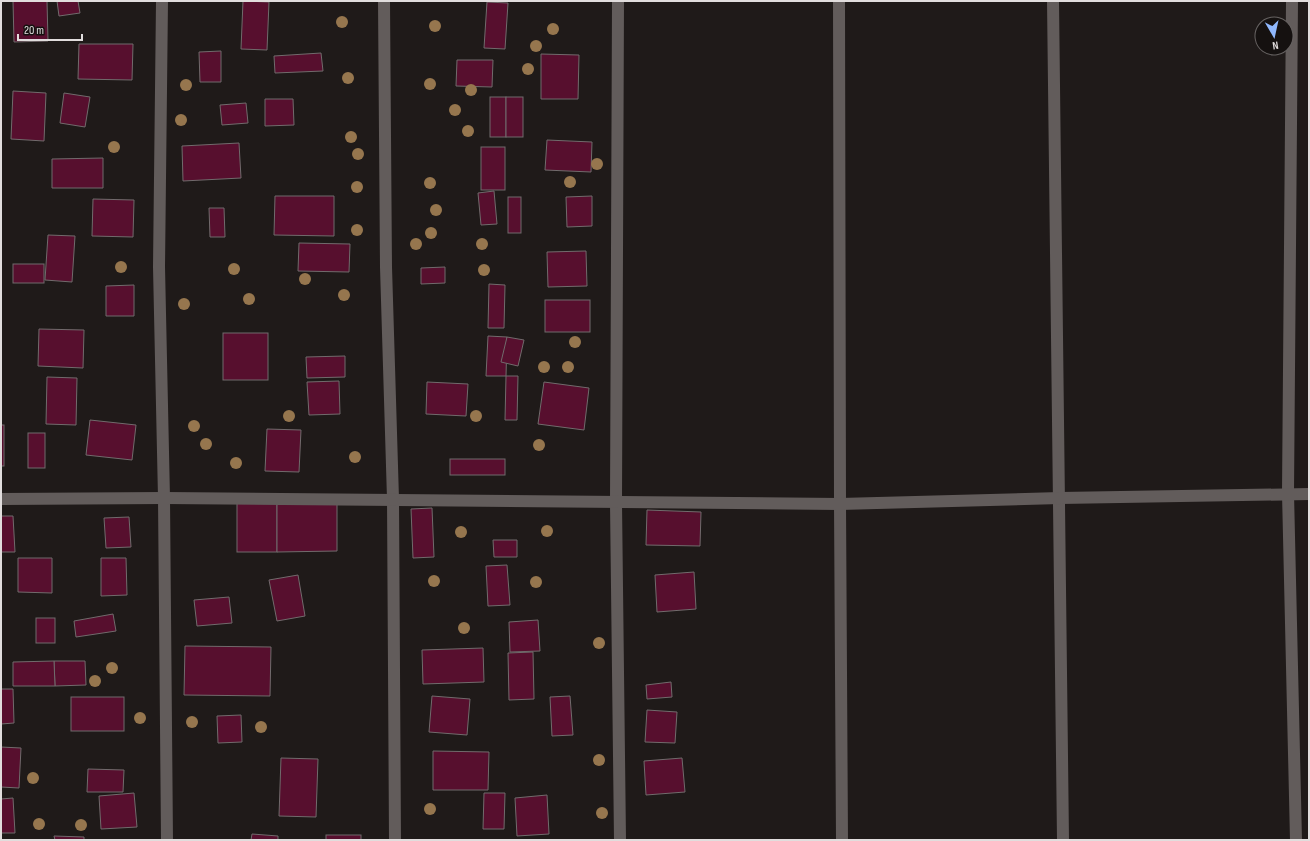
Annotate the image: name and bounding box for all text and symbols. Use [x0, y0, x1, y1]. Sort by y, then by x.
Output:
scale bar [18, 16, 82, 42]
north arrow [1254, 16, 1294, 56]
text: 20 m [24, 23, 44, 38]
text: N [1271, 39, 1279, 52]

